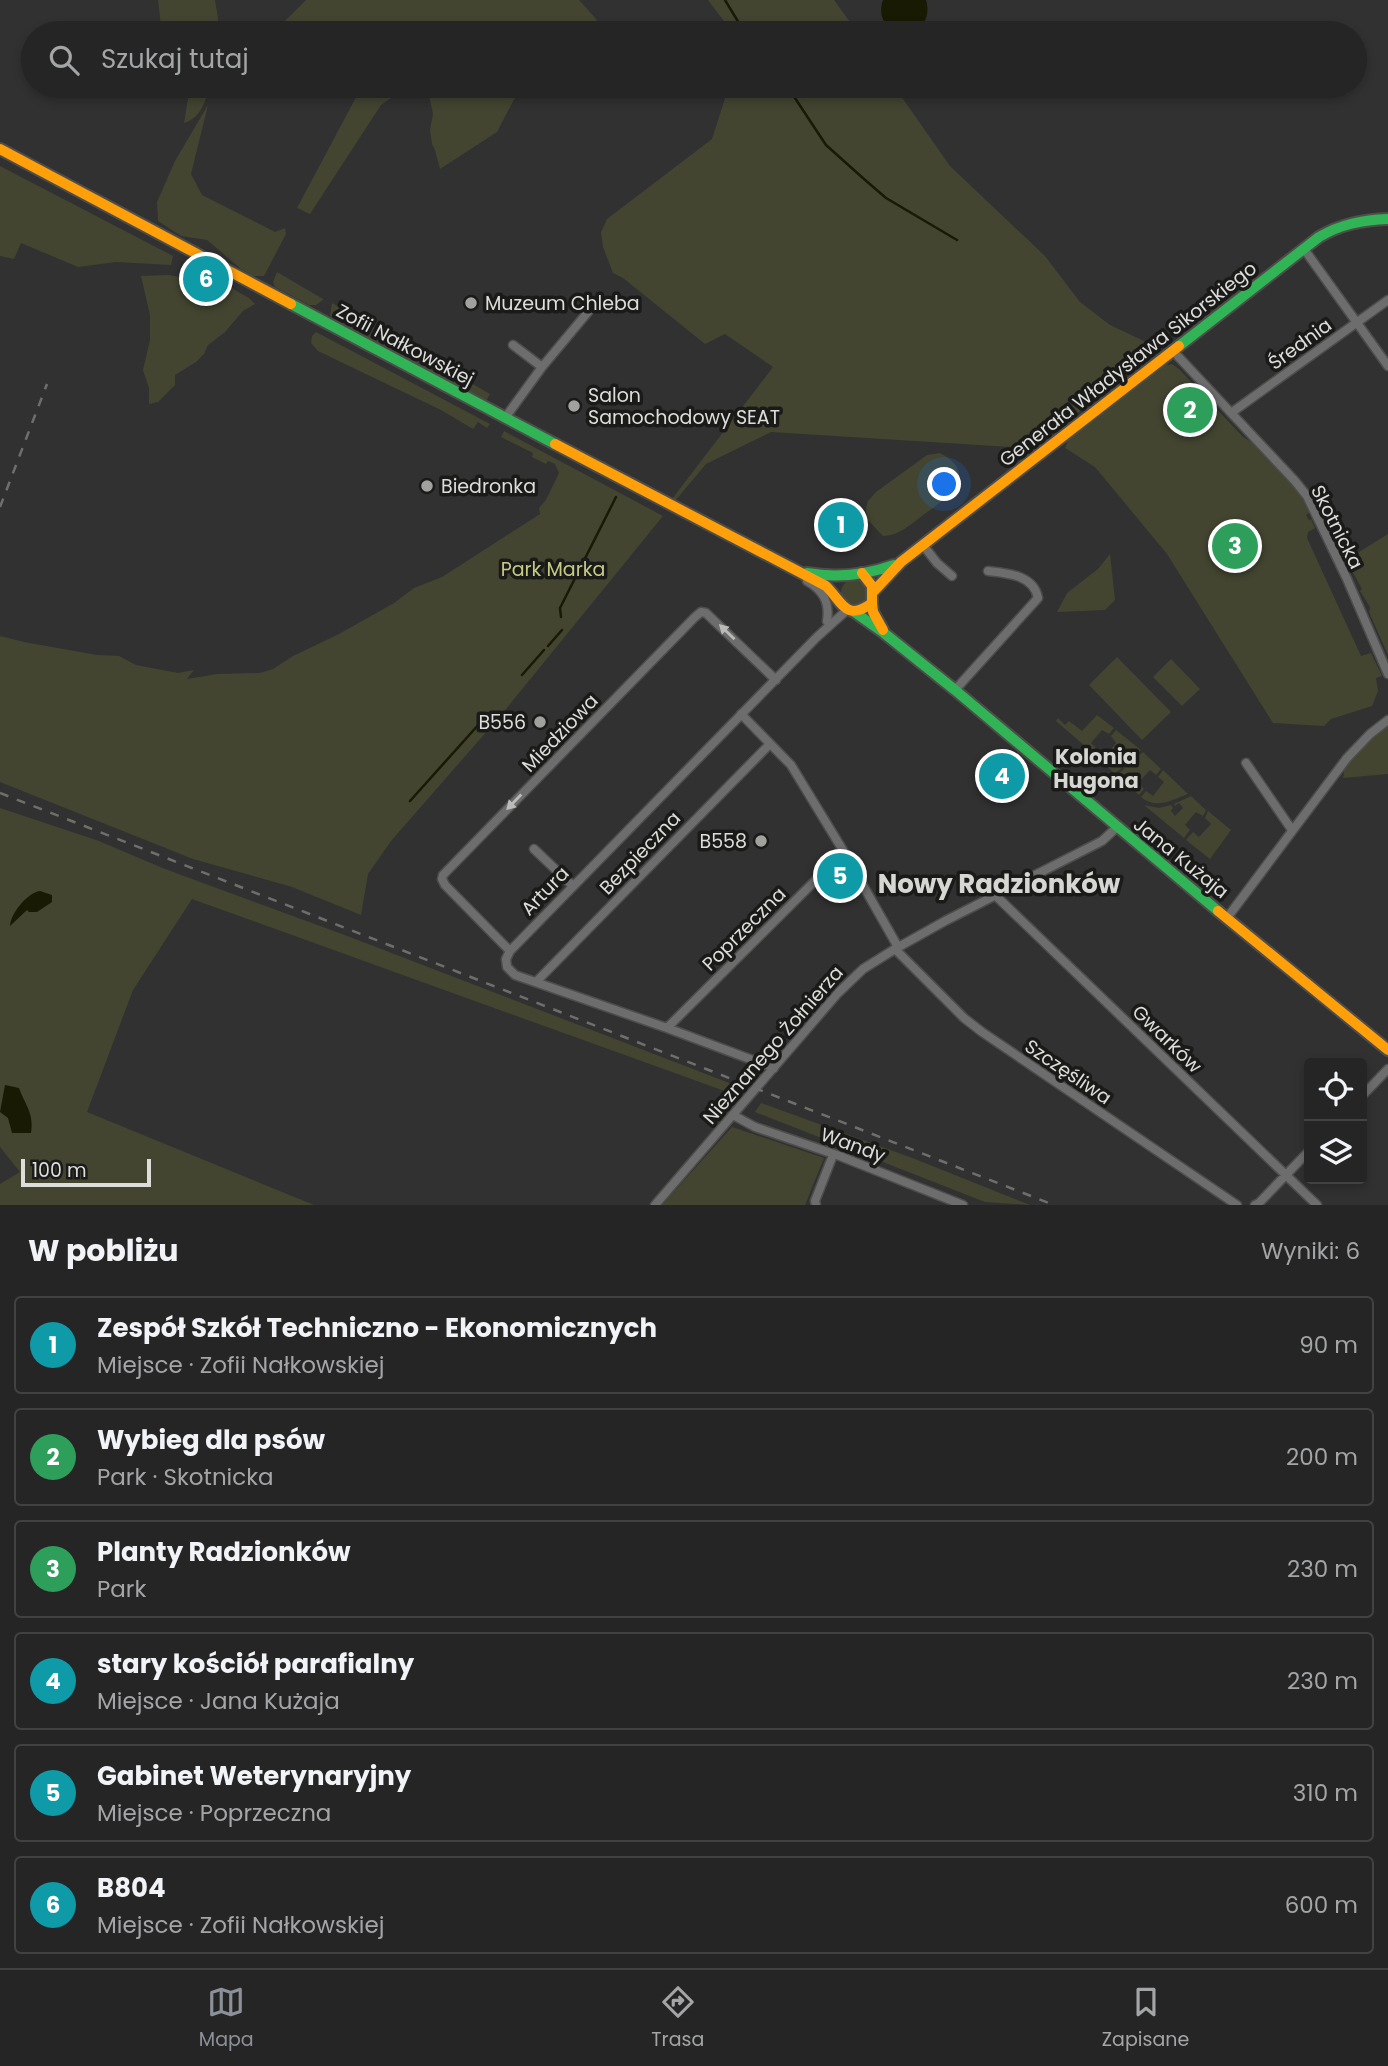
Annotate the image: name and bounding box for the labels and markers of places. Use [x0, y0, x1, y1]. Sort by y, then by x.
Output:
pin: 6 [183, 253, 229, 305]
place label: Muzeum Chleba [485, 290, 640, 317]
marker: Muzeum Chleba [463, 295, 479, 311]
place label: Salon Samochodowy SEAT [588, 382, 780, 431]
pin: 2 [1167, 384, 1213, 436]
marker: Salon Samochodowy SEAT [566, 398, 582, 414]
place label: Biedronka [441, 473, 536, 500]
marker: Biedronka [419, 478, 435, 494]
pin: 1 [818, 499, 864, 551]
pin: 3 [1212, 520, 1258, 572]
place label: B556 [478, 709, 526, 736]
marker: B556 [532, 714, 548, 730]
pin: 4 [979, 750, 1025, 802]
place label: B558 [699, 828, 747, 855]
marker: B558 [753, 833, 769, 849]
pin: 5 [817, 850, 863, 902]

